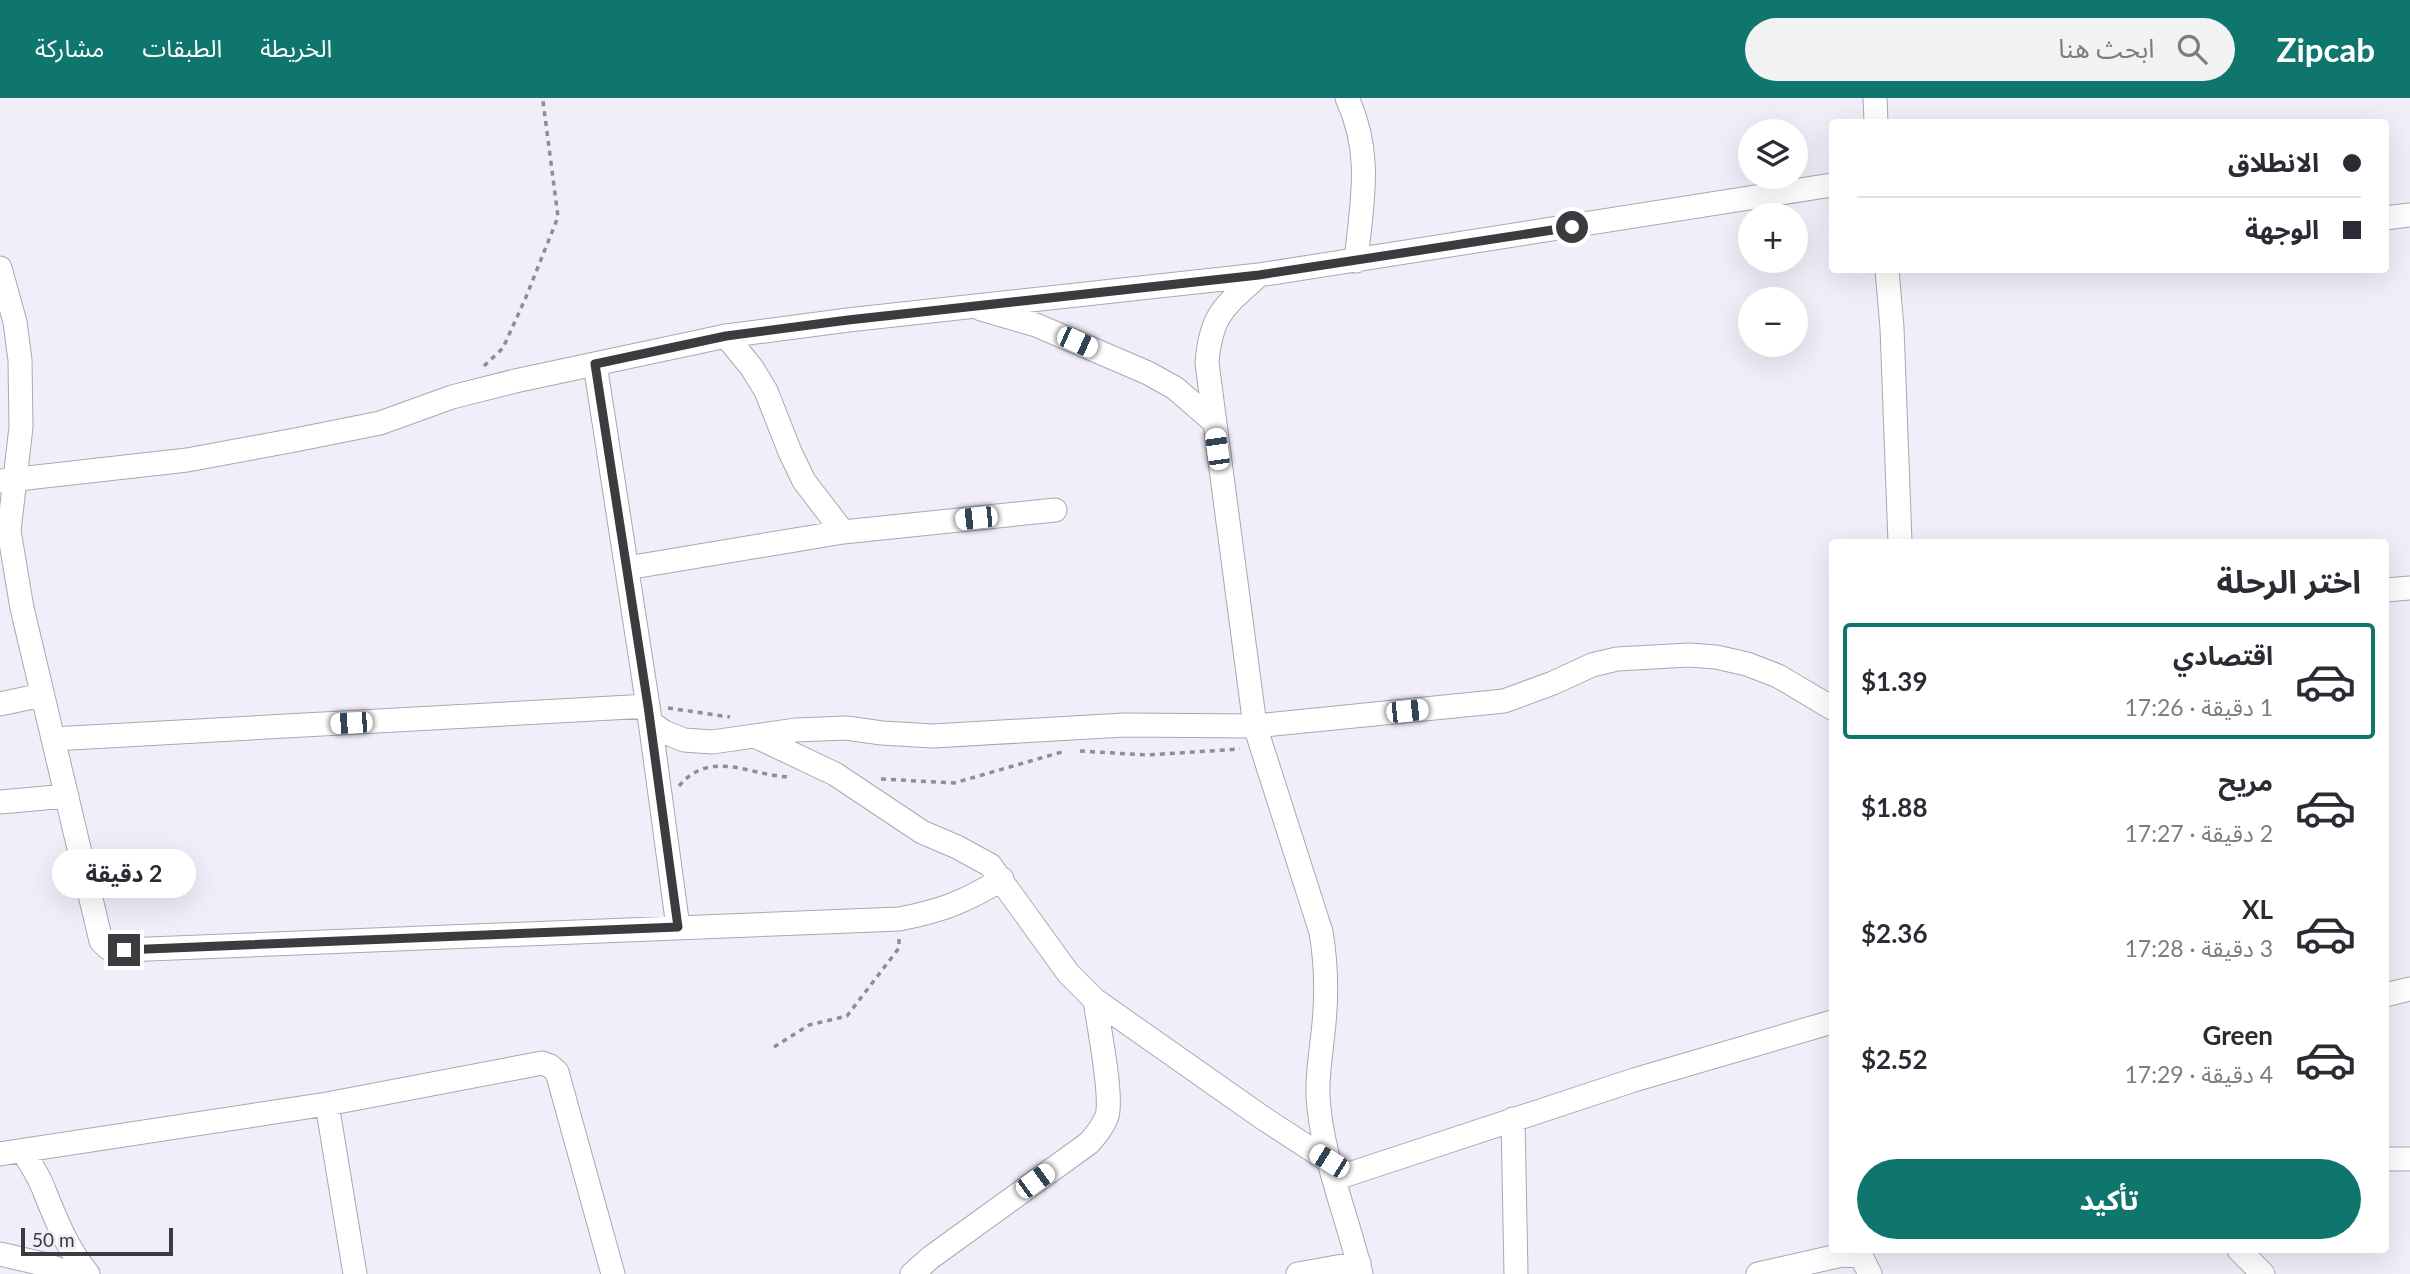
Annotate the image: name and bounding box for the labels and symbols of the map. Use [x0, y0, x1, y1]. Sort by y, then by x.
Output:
route start [1556, 211, 1588, 243]
car [1054, 324, 1101, 360]
car [1204, 427, 1231, 471]
car [955, 505, 998, 531]
car [1386, 698, 1429, 724]
car [330, 711, 373, 735]
callout: 2 دقيقة [52, 848, 196, 898]
route end [108, 934, 140, 966]
car [1306, 1141, 1353, 1181]
car [1012, 1160, 1059, 1202]
scale bar [21, 1225, 173, 1257]

